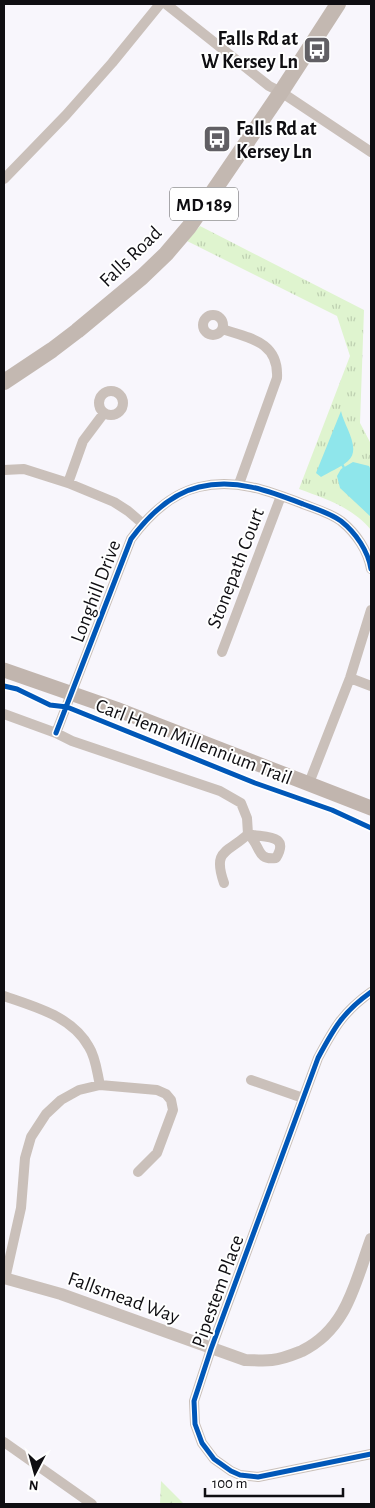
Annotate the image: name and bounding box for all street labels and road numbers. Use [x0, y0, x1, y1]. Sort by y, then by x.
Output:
road number: MD 189 [170, 188, 238, 220]
street label: Falls Road [96, 223, 166, 291]
street label: Stonepath Court [204, 505, 268, 631]
street label: Longhill Drive [67, 537, 125, 645]
street label: Carl Henn Millennium Trail [93, 695, 295, 789]
street label: Pipestem Place [188, 1232, 248, 1350]
street label: Fallsmead Way [65, 1269, 182, 1328]

